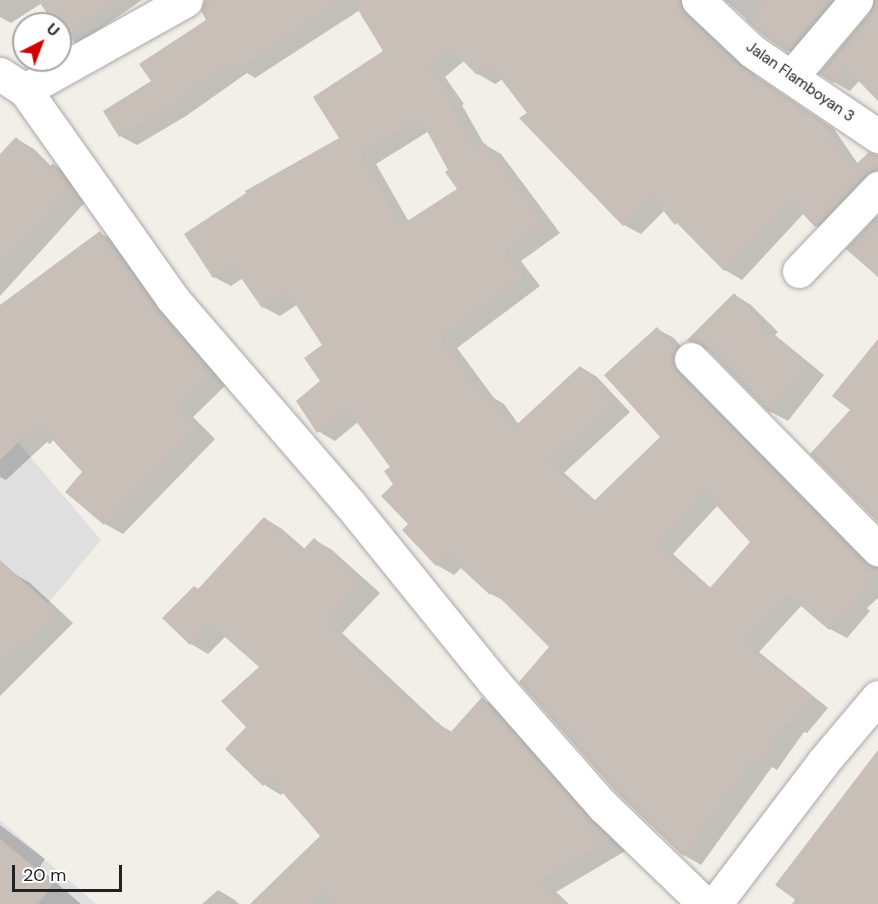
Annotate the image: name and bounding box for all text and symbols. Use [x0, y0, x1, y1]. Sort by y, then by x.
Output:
north arrow [12, 12, 72, 72]
text: U [42, 18, 64, 41]
street label: Jalan Flamboyan 3 [742, 38, 858, 126]
scale bar [15, 853, 124, 891]
text: 20 m [23, 863, 66, 887]

